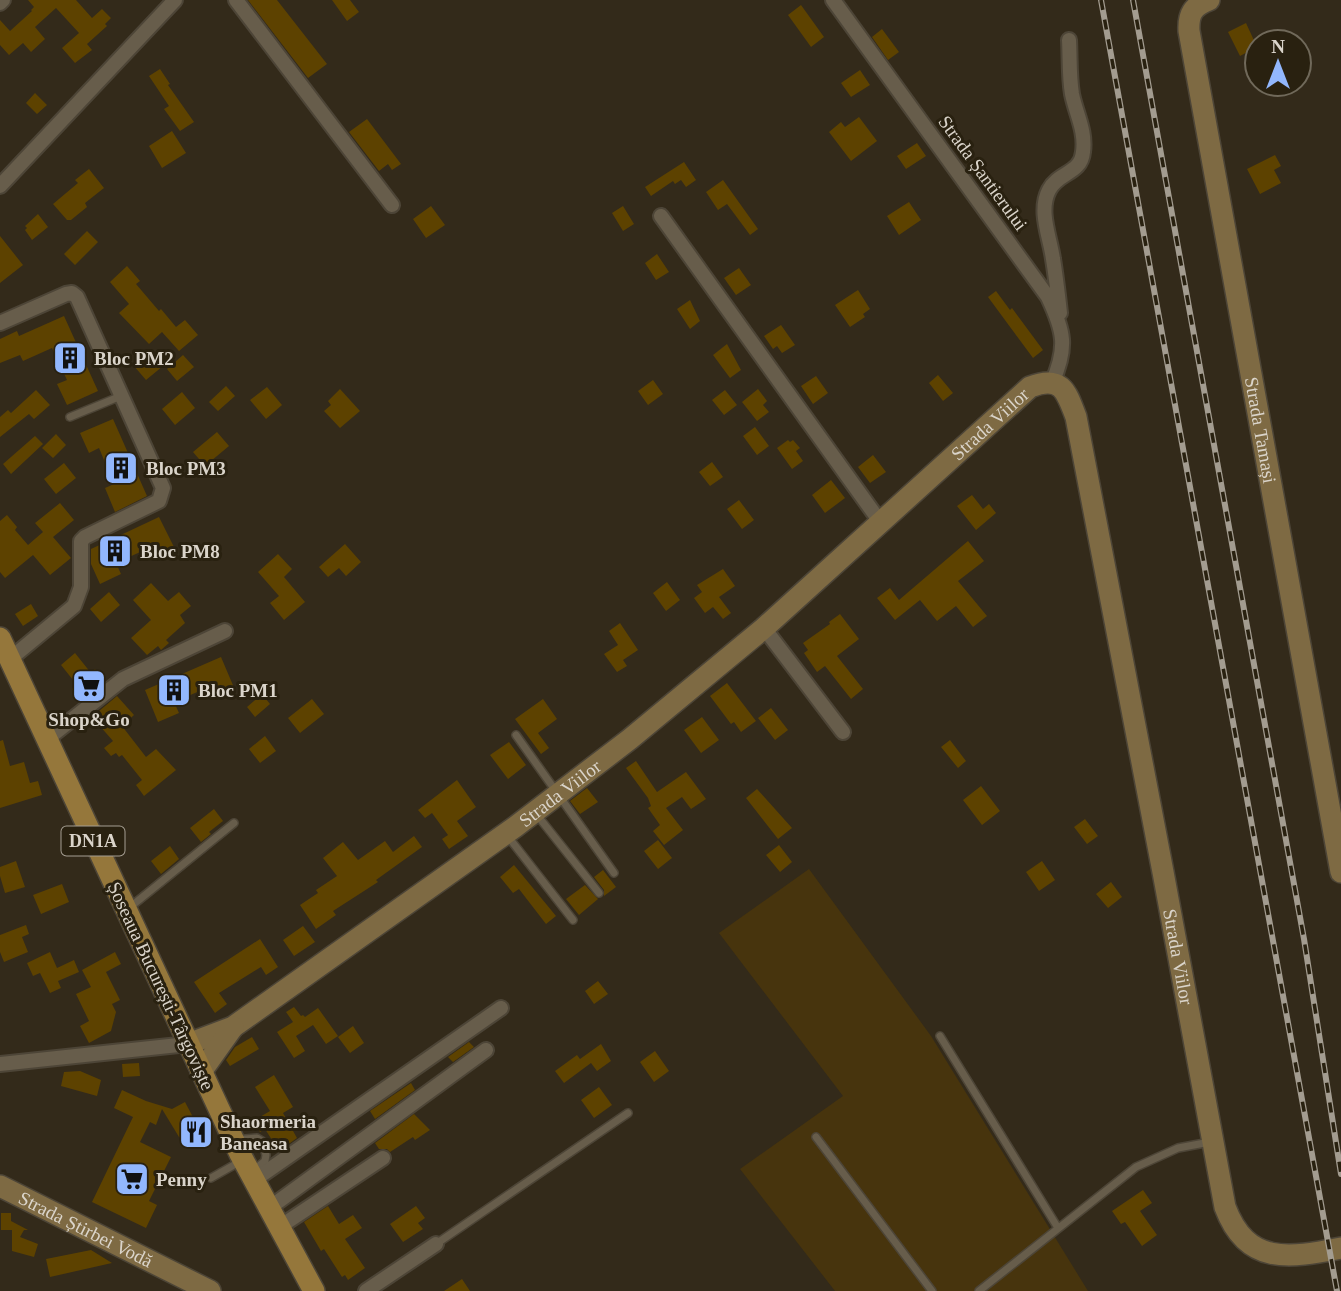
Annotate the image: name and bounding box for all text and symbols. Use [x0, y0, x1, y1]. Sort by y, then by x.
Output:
north arrow [1243, 28, 1313, 98]
text: N [1271, 36, 1285, 57]
street label: Strada Șantierului [934, 112, 1032, 234]
building icon: Bloc PM2 [51, 339, 89, 377]
place label: Bloc PM2 [94, 348, 174, 369]
street label: Strada Tamași [1241, 375, 1281, 485]
street label: Strada Viilor [946, 383, 1033, 464]
building icon: Bloc PM3 [102, 449, 140, 487]
place label: Bloc PM3 [146, 458, 226, 479]
building icon: Bloc PM8 [96, 532, 134, 570]
place label: Bloc PM8 [140, 541, 220, 562]
supermarket icon: Shop&Go [70, 667, 108, 705]
building icon: Bloc PM1 [155, 671, 193, 709]
place label: Bloc PM1 [198, 680, 278, 701]
place label: Shop&Go [48, 709, 130, 730]
street label: Strada Viilor [515, 755, 605, 831]
road number: DN1A [62, 826, 124, 856]
street label: Șoseaua București-Târgoviște [104, 879, 218, 1093]
street label: Strada Viilor [1160, 907, 1198, 1007]
place label: Shaormeria Baneasa [220, 1111, 317, 1154]
restaurant icon: Shaormeria Baneasa [177, 1113, 215, 1151]
supermarket icon: Penny [113, 1160, 151, 1198]
place label: Penny [156, 1169, 207, 1190]
street label: Strada Știrbei Vodă [15, 1187, 157, 1271]

